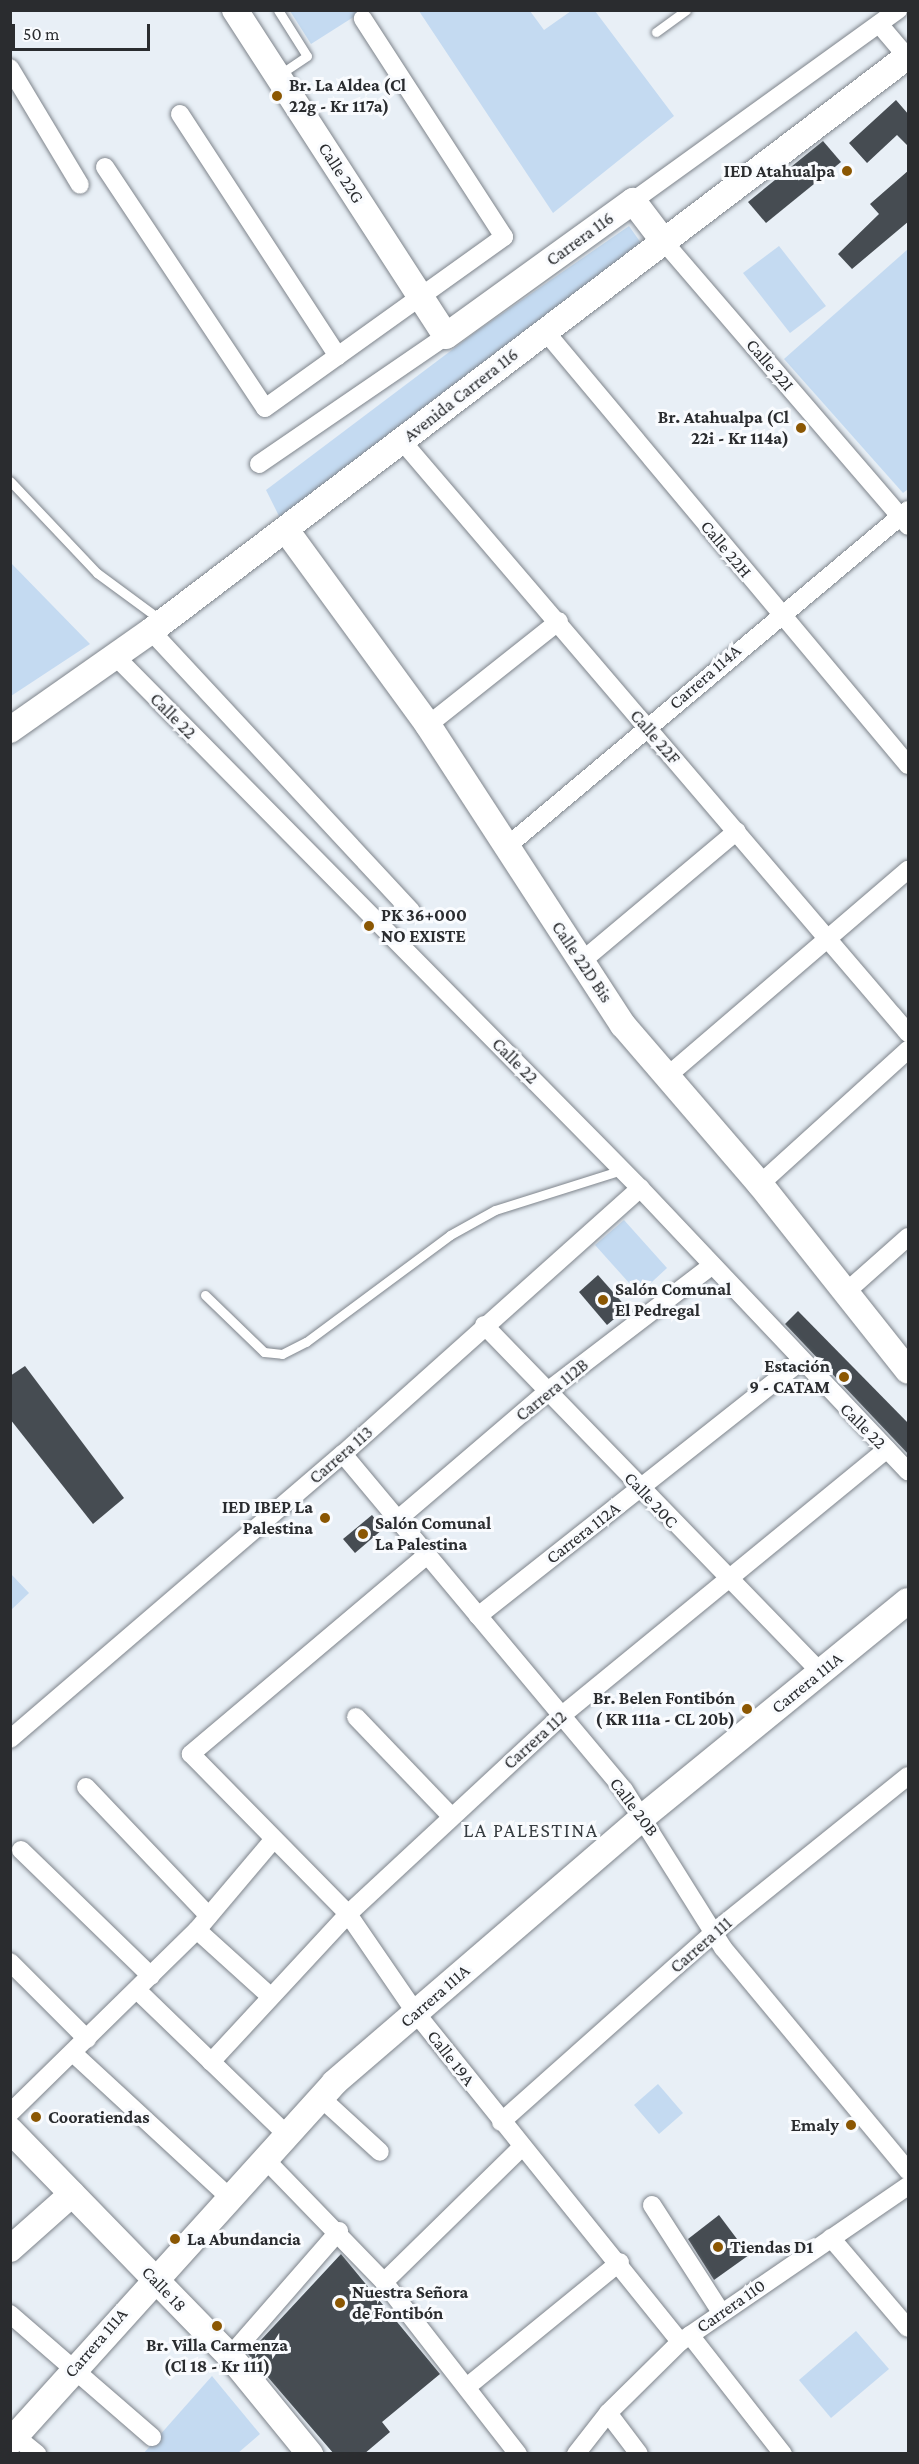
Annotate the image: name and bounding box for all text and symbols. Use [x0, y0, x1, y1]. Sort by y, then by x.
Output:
scale bar [15, 12, 153, 50]
text: 50 m [23, 24, 60, 44]
place label: Br. La Aldea (Cl 22g - Kr 117a) [289, 75, 406, 118]
marker: Br. La Aldea (Cl 22g - Kr 117a) [270, 89, 284, 103]
street label: Calle 22G [313, 139, 369, 207]
place label: IED Atahualpa [724, 160, 835, 182]
marker: IED Atahualpa [840, 164, 854, 178]
street label: Carrera 116 [542, 207, 618, 271]
street label: Calle 22I [741, 334, 799, 396]
street label: Avenida Carrera 116 [399, 344, 523, 446]
place label: Br. Atahualpa (Cl 22i - Kr 114a) [658, 407, 789, 450]
marker: Br. Atahualpa (Cl 22i - Kr 114a) [794, 421, 808, 435]
street label: Calle 22H [696, 516, 756, 582]
street label: Carrera 114A [665, 640, 745, 714]
street label: Calle 22 [145, 688, 201, 744]
street label: Calle 22F [625, 705, 685, 769]
place label: PK 36+000 NO EXISTE [381, 905, 467, 948]
street label: Calle 22D Bis [547, 917, 617, 1007]
marker: PK 36+000 NO EXISTE [362, 919, 376, 933]
street label: Calle 22 [487, 1033, 543, 1089]
place label: Salón Comunal El Pedregal [615, 1279, 731, 1322]
marker: Salón Comunal El Pedregal [596, 1293, 610, 1307]
street label: Carrera 112B [511, 1354, 593, 1426]
place label: Estación 9 - CATAM [749, 1356, 830, 1398]
marker: Estación 9 - CATAM [835, 1368, 853, 1386]
street label: Calle 22 [835, 1398, 891, 1454]
street label: Carrera 113 [305, 1421, 377, 1489]
street label: Calle 20C [620, 1467, 682, 1533]
place label: IED IBEP La Palestina [222, 1497, 313, 1540]
street label: Carrera 112A [542, 1497, 624, 1569]
marker: IED IBEP La Palestina [318, 1511, 332, 1525]
place label: Salón Comunal La Palestina [375, 1513, 491, 1556]
marker: Salón Comunal La Palestina [356, 1527, 370, 1541]
street label: Carrera 111A [767, 1648, 847, 1718]
place label: Br. Belen Fontibón ( KR 111a - CL 20b) [593, 1688, 735, 1730]
marker: Br. Belen Fontibón ( KR 111a - CL 20b) [740, 1702, 754, 1716]
street label: Carrera 112 [499, 1706, 571, 1774]
street label: Calle 20B [605, 1773, 663, 1841]
district label: LA PALESTINA [463, 1818, 599, 1842]
street label: Carrera 111 [666, 1912, 736, 1978]
street label: Carrera 111A [396, 1960, 474, 2032]
street label: Calle 19A [423, 2026, 479, 2090]
place label: Cooratiendas [48, 2106, 150, 2128]
marker: Cooratiendas [29, 2110, 43, 2124]
place label: Emaly [791, 2114, 839, 2136]
marker: Emaly [844, 2118, 858, 2132]
place label: La Abundancia [187, 2228, 301, 2250]
marker: La Abundancia [168, 2232, 182, 2246]
place label: Tiendas D1 [730, 2236, 813, 2258]
marker: Tiendas D1 [711, 2240, 725, 2254]
street label: Calle 18 [137, 2262, 191, 2316]
street label: Carrera 110 [692, 2274, 770, 2338]
place label: Nuestra Señora de Fontibón [352, 2282, 468, 2324]
marker: Nuestra Señora de Fontibón [333, 2296, 347, 2310]
street label: Carrera 111A [60, 2304, 132, 2382]
marker: Br. Villa Carmenza (Cl 18 - Kr 111) [210, 2319, 224, 2333]
place label: Br. Villa Carmenza (Cl 18 - Kr 111) [146, 2335, 288, 2378]

